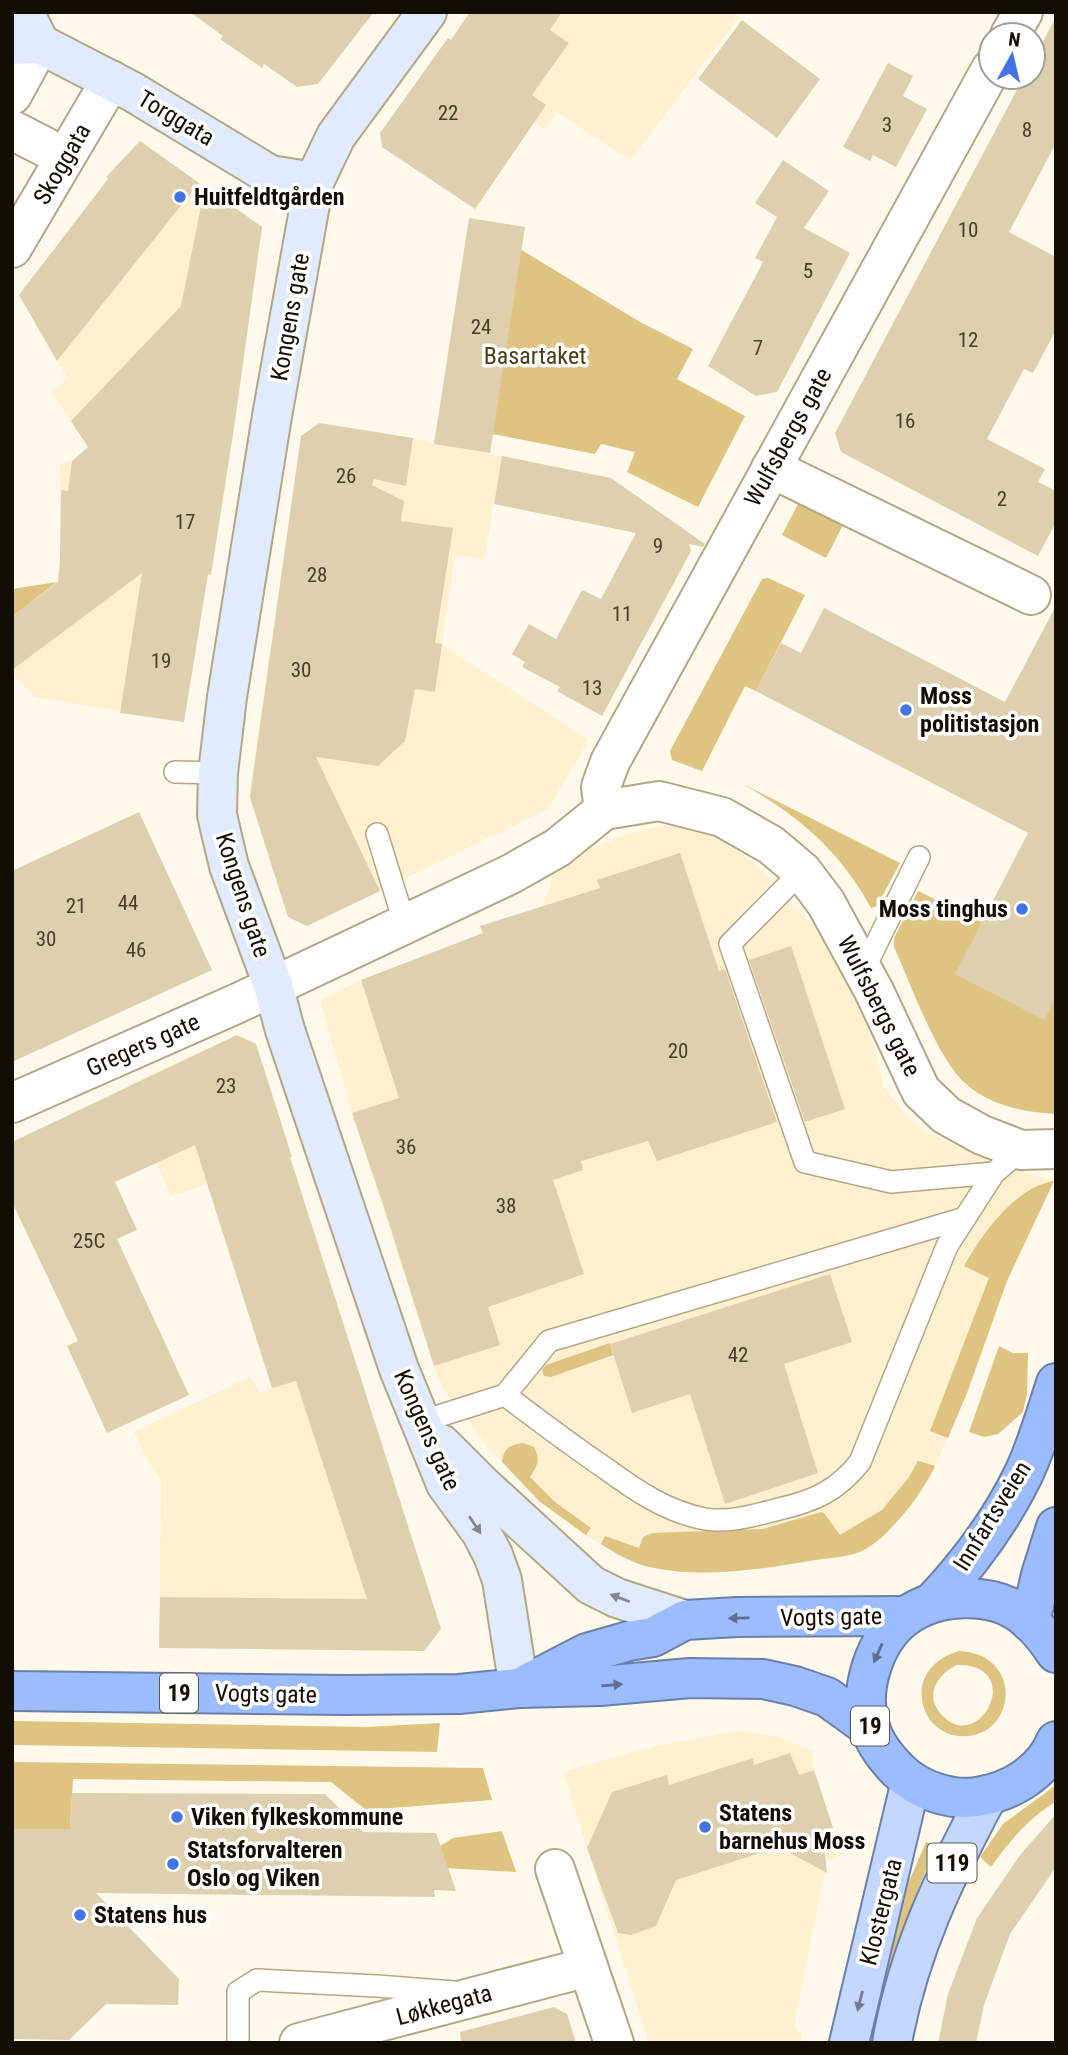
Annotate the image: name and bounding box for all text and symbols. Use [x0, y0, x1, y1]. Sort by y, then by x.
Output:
north arrow [977, 21, 1047, 91]
text: N [1007, 27, 1022, 52]
street label: Torggata [133, 84, 219, 152]
house number: 22 [438, 101, 458, 125]
house number: 3 [882, 113, 892, 137]
street label: Skoggata [28, 118, 96, 210]
house number: 8 [1022, 118, 1032, 142]
place label: Huitfeldtgården [194, 183, 345, 211]
marker: Huitfeldtgården [172, 189, 188, 205]
house number: 10 [958, 218, 978, 242]
street label: Kongens gate [265, 251, 315, 383]
house number: 5 [803, 259, 813, 283]
house number: 24 [471, 315, 491, 339]
house number: 12 [958, 328, 978, 352]
house number: 7 [753, 336, 763, 360]
park label: Basartaket [484, 342, 586, 370]
street label: Wulfsbergs gate [738, 363, 838, 511]
house number: 16 [895, 409, 915, 433]
house number: 26 [336, 464, 356, 488]
house number: 2 [997, 487, 1007, 511]
house number: 17 [175, 510, 195, 534]
house number: 9 [653, 534, 663, 558]
house number: 28 [307, 563, 327, 587]
house number: 11 [612, 602, 632, 626]
house number: 19 [151, 649, 171, 673]
house number: 30 [291, 658, 311, 682]
house number: 13 [582, 676, 602, 700]
place label: Moss politistasjon [920, 682, 1039, 738]
marker: Moss politistasjon [898, 702, 914, 718]
street label: Kongens gate [210, 829, 276, 961]
house number: 44 [118, 891, 138, 915]
house number: 21 [66, 894, 86, 918]
place label: Moss tinghus [879, 895, 1008, 923]
marker: Moss tinghus [1014, 901, 1030, 917]
house number: 30 [36, 927, 56, 951]
street label: Wulfsbergs gate [832, 931, 926, 1081]
house number: 46 [126, 938, 146, 962]
street label: Gregers gate [82, 1008, 204, 1082]
house number: 20 [668, 1039, 688, 1063]
house number: 23 [216, 1074, 236, 1098]
house number: 36 [396, 1135, 416, 1159]
house number: 38 [496, 1194, 516, 1218]
house number: 25C [73, 1229, 105, 1253]
house number: 42 [728, 1343, 748, 1367]
street label: Kongens gate [388, 1365, 466, 1495]
street label: Innfartsveien [947, 1456, 1037, 1576]
one-way arrow [468, 1516, 482, 1534]
one-way arrow [610, 1592, 631, 1603]
street label: Vogts gate [780, 1602, 882, 1632]
one-way arrow [728, 1612, 750, 1623]
one-way arrow [872, 1643, 884, 1663]
road number: 19 [160, 1674, 198, 1712]
street label: Vogts gate [215, 1679, 317, 1709]
one-way arrow [601, 1679, 623, 1690]
road number: 19 [851, 1707, 889, 1746]
place label: Statens barnehus Moss [719, 1799, 866, 1855]
place label: Viken fylkeskommune [191, 1803, 403, 1831]
marker: Viken fylkeskommune [169, 1809, 185, 1825]
marker: Statens barnehus Moss [697, 1819, 713, 1835]
place label: Statsforvalteren Oslo og Viken [187, 1836, 343, 1892]
road number: 119 [928, 1844, 976, 1882]
marker: Statsforvalteren Oslo og Viken [165, 1856, 181, 1872]
street label: Klostergata [854, 1856, 908, 1968]
place label: Statens hus [94, 1901, 207, 1929]
marker: Statens hus [72, 1907, 88, 1923]
street label: Løkkegata [393, 1979, 495, 2031]
one-way arrow [854, 1990, 865, 2012]

